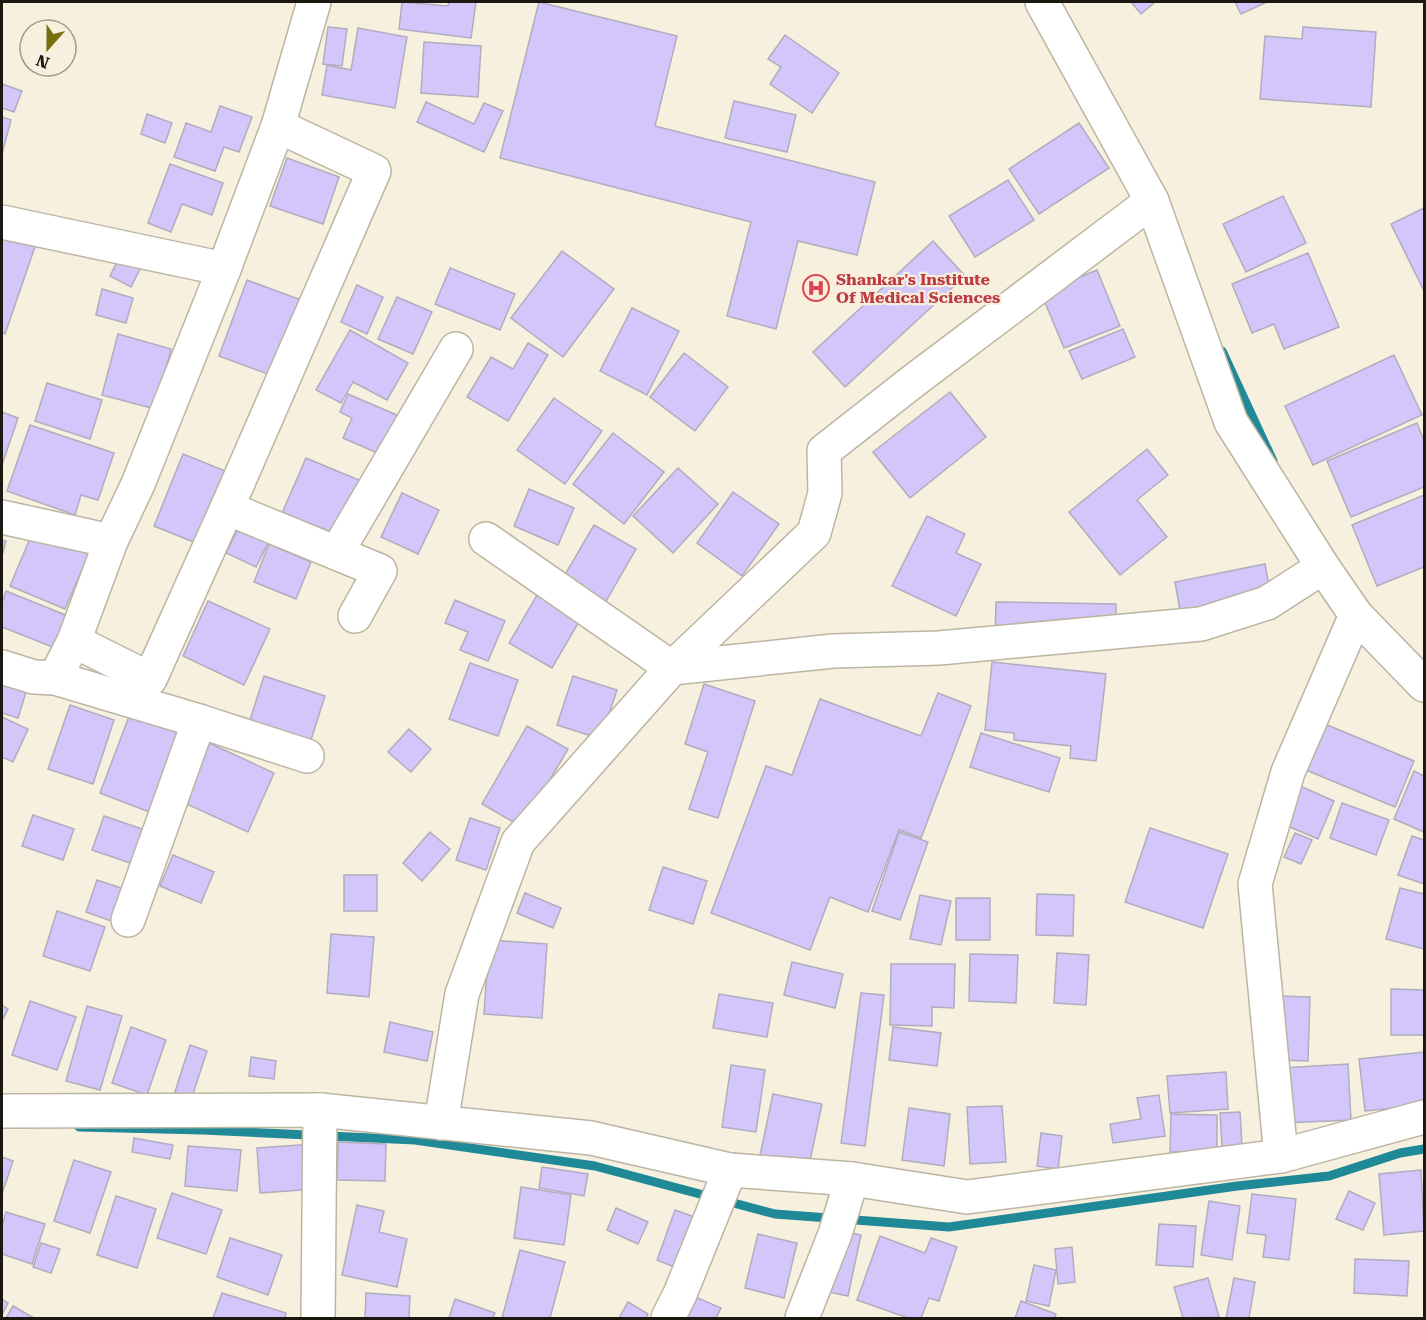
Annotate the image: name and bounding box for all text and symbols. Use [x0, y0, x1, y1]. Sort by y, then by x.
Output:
north arrow [18, 18, 78, 78]
text: N [34, 50, 52, 73]
place label: Shankar's Institute Of Medical Sciences [836, 270, 1000, 307]
hospital icon: Shankar's Institute Of Medical Sciences [801, 273, 831, 303]

